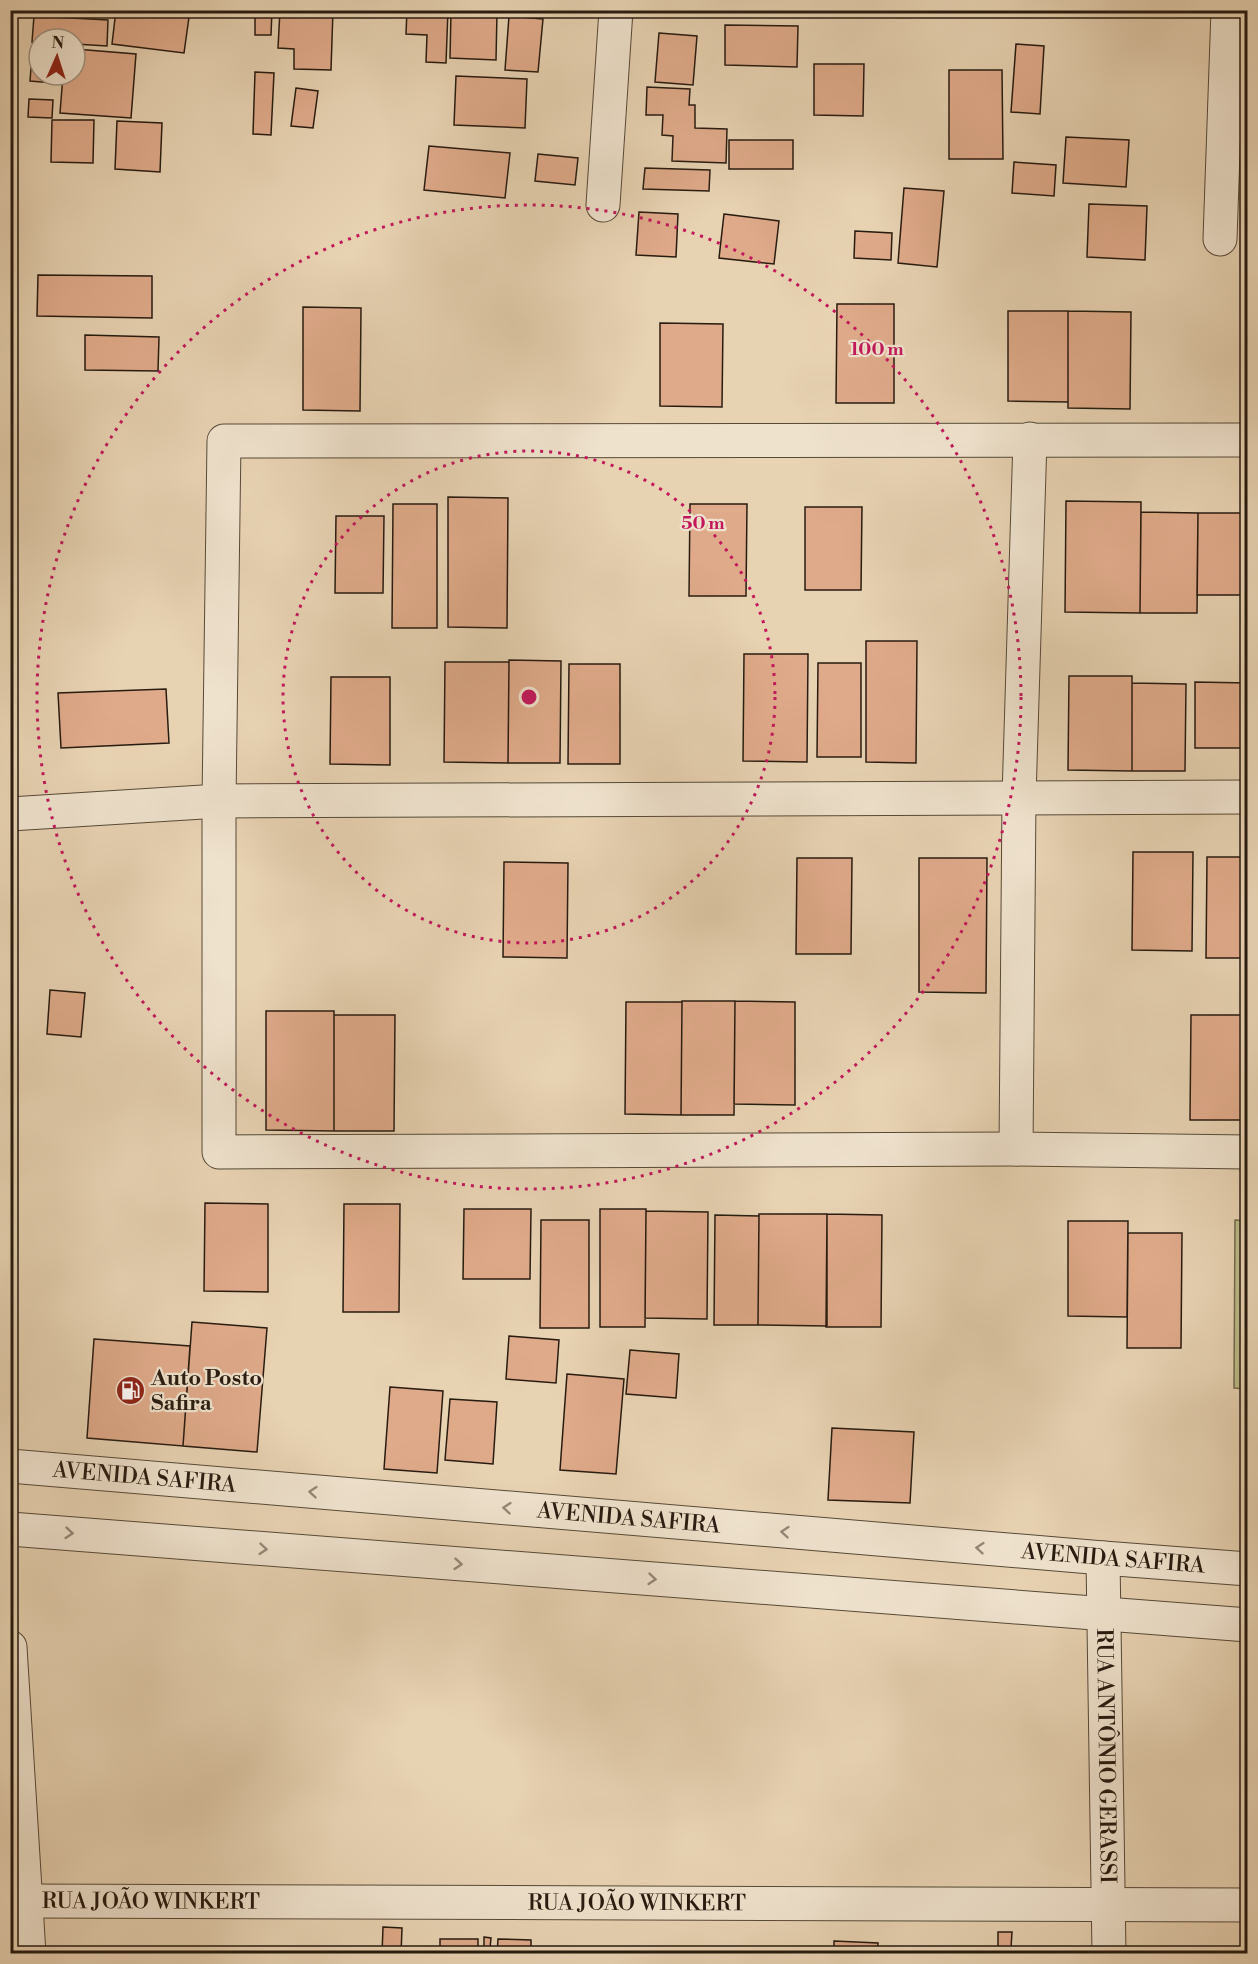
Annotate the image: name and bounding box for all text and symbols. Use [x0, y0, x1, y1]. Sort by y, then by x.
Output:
north arrow [27, 27, 87, 87]
text: N [51, 33, 65, 53]
text: 100 m [850, 338, 904, 361]
text: 50 m [681, 512, 725, 535]
centre of rings [519, 687, 539, 707]
place label: Auto Posto Safira [150, 1365, 262, 1417]
fuel station icon: Auto Posto Safira [114, 1375, 146, 1407]
street label: AVENIDA SAFIRA [51, 1456, 238, 1499]
one-way arrow [309, 1485, 318, 1498]
street label: AVENIDA SAFIRA [535, 1497, 723, 1539]
one-way arrow [503, 1502, 512, 1515]
one-way arrow [781, 1525, 790, 1538]
one-way arrow [64, 1526, 73, 1539]
street label: AVENIDA SAFIRA [1019, 1538, 1207, 1579]
one-way arrow [259, 1542, 268, 1555]
one-way arrow [975, 1542, 984, 1555]
one-way arrow [453, 1557, 462, 1570]
one-way arrow [647, 1572, 657, 1585]
street label: RUA ANTÔNIO GERASSI [1091, 1628, 1121, 1884]
street label: RUA JOÃO WINKERT [42, 1887, 260, 1915]
street label: RUA JOÃO WINKERT [528, 1888, 746, 1917]

